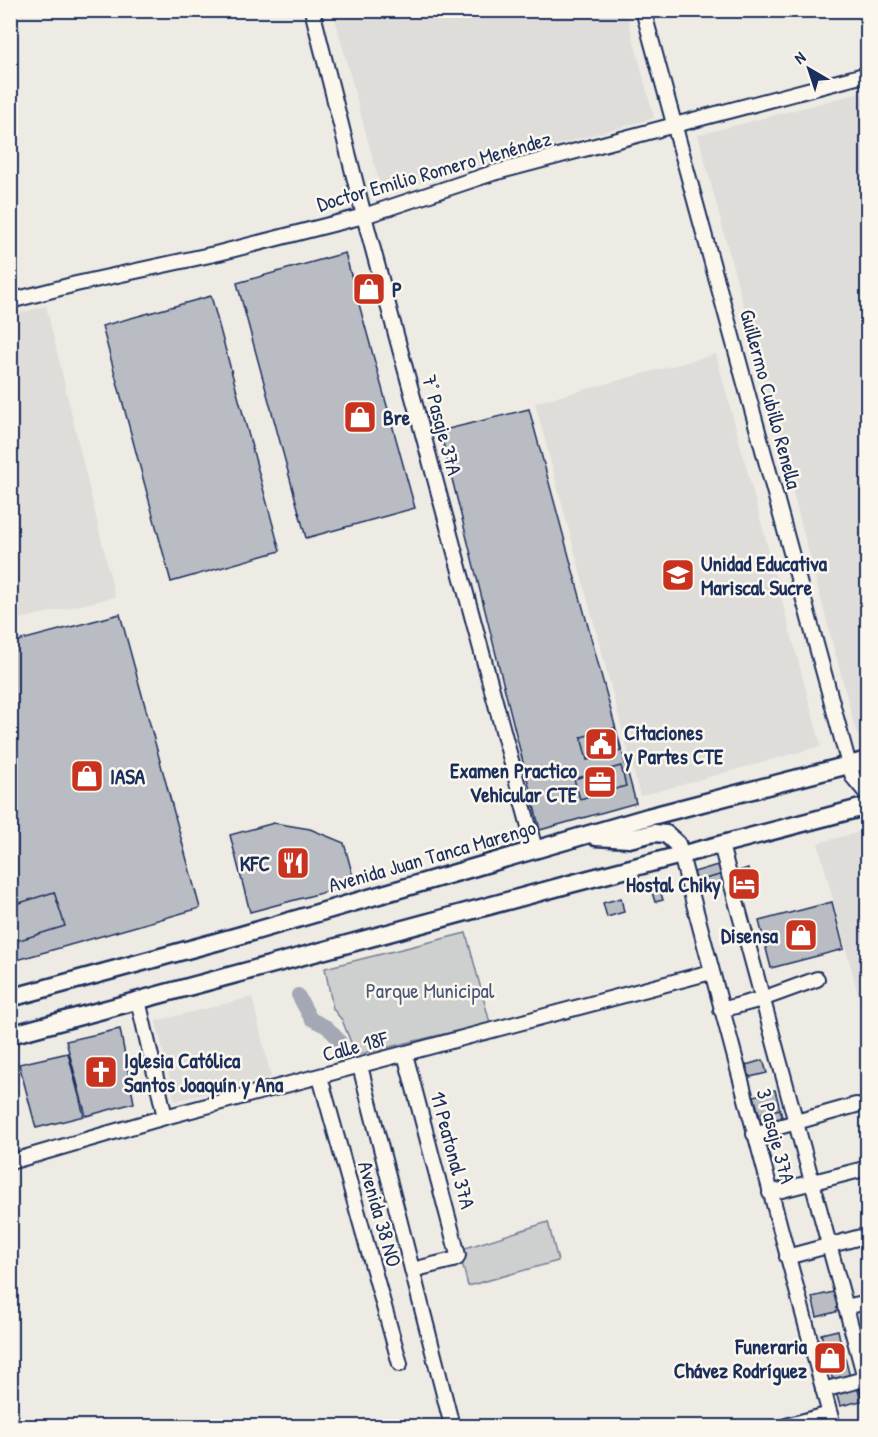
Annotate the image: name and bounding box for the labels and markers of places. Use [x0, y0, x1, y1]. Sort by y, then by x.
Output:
shop icon: P [351, 271, 387, 307]
place label: P [392, 275, 402, 304]
shop icon: Bre [342, 399, 378, 435]
place label: Bre [383, 403, 411, 432]
place label: Unidad Educativa Mariscal Sucre [701, 549, 828, 602]
school or university icon: Unidad Educativa Mariscal Sucre [660, 557, 696, 593]
place label: Citaciones y Partes CTE [623, 718, 724, 772]
public building icon: Citaciones y Partes CTE [583, 726, 619, 762]
place label: Examen Practico Vehicular CTE [450, 756, 578, 809]
shop icon: IASA [69, 758, 105, 794]
place label: IASA [110, 762, 146, 791]
office icon: Examen Practico Vehicular CTE [582, 764, 618, 800]
restaurant icon: KFC [275, 845, 311, 881]
place label: KFC [240, 849, 270, 878]
hotel icon: Hostal Chiky [726, 866, 762, 902]
place label: Hostal Chiky [626, 870, 721, 900]
shop icon: Disensa [783, 917, 819, 953]
place label: Disensa [721, 921, 779, 950]
place label: Iglesia Católica Santos Joaquín y Ana [124, 1046, 284, 1100]
church icon: Iglesia Católica Santos Joaquín y Ana [83, 1054, 119, 1090]
place label: Funeraria Chávez Rodríguez [674, 1332, 808, 1386]
shop icon: Funeraria Chávez Rodríguez [812, 1340, 848, 1376]

